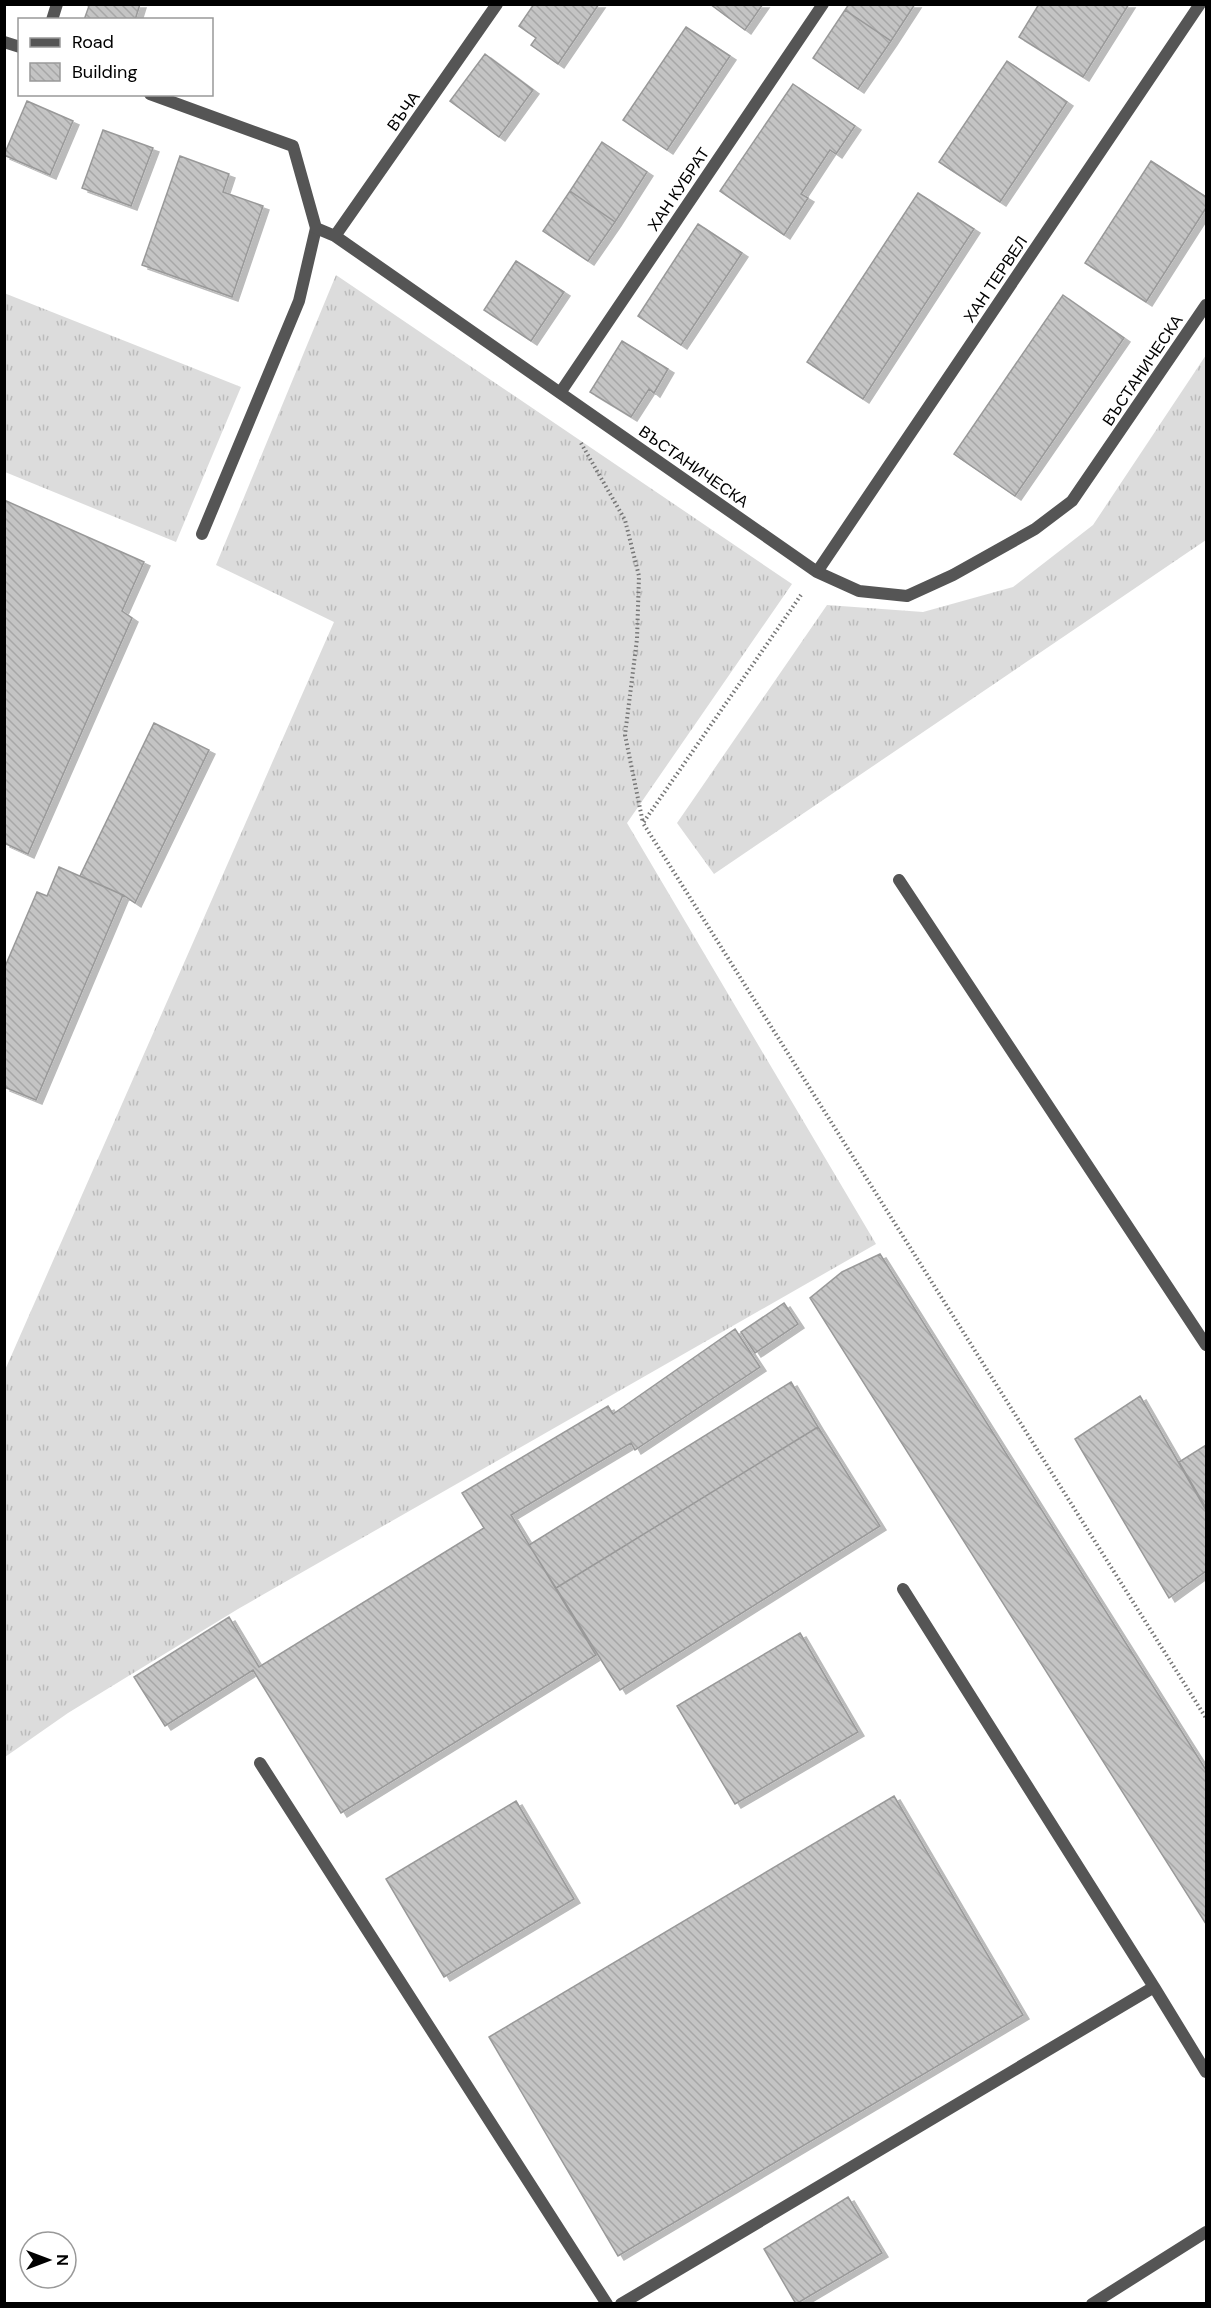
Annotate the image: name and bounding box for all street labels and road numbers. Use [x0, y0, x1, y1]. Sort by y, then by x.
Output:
street label: ВЪЧА [382, 87, 425, 135]
street label: ХАН КУБРАТ [643, 143, 714, 235]
street label: ХАН ТЕРВЕЛ [959, 232, 1032, 327]
street label: ВЪСТАНИЧЕСКА [1098, 311, 1187, 430]
street label: ВЪСТАНИЧЕСКА [635, 421, 753, 512]

